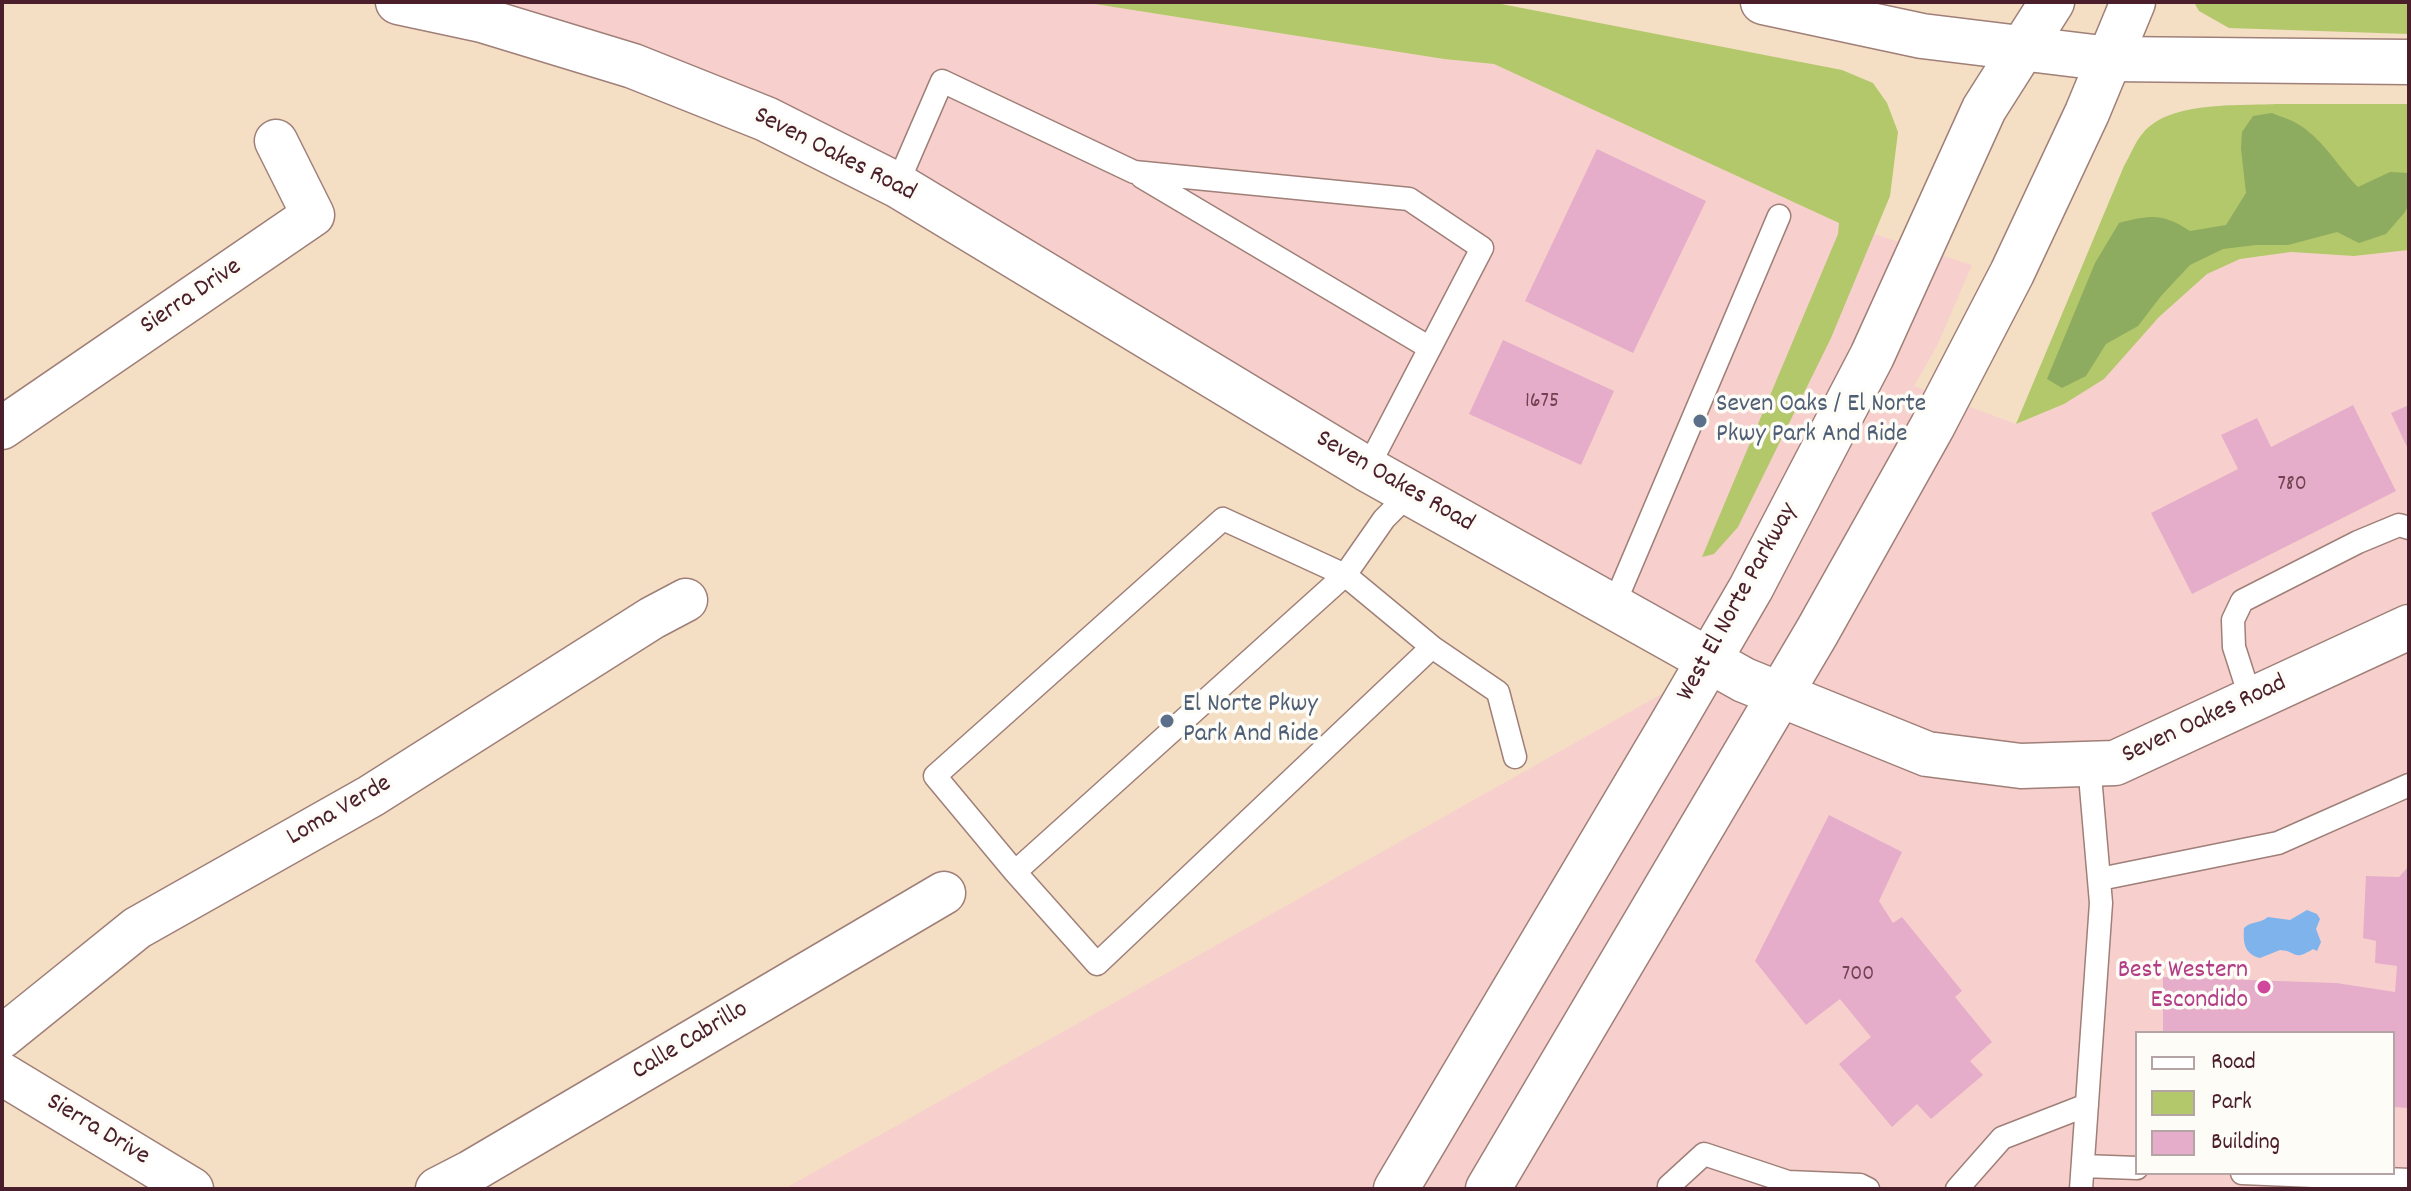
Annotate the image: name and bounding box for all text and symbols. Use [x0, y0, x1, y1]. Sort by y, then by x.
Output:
street label: Seven Oakes Road [748, 102, 920, 210]
street label: Sierra Drive [136, 253, 248, 343]
house number: 1675 [1525, 390, 1559, 416]
place label: Seven Oaks / El Norte Pkwy Park And Ride [1716, 390, 1926, 452]
marker: Seven Oaks / El Norte Pkwy Park And Ride [1691, 412, 1709, 430]
street label: Seven Oakes Road [1309, 425, 1479, 541]
house number: 780 [2277, 473, 2307, 499]
street label: West El Norte Parkway [1672, 499, 1806, 707]
street label: Seven Oakes Road [2118, 669, 2292, 773]
place label: El Norte Pkwy Park And Ride [1183, 690, 1319, 752]
marker: El Norte Pkwy Park And Ride [1158, 712, 1176, 730]
street label: Loma Verde [282, 770, 398, 854]
place label: Best Western Escondido [2118, 956, 2248, 1018]
house number: 700 [1842, 963, 1874, 989]
marker: Best Western Escondido [2255, 978, 2273, 996]
street label: Calle Cabrillo [627, 995, 755, 1089]
legend [2135, 1031, 2395, 1175]
text: Road [2211, 1046, 2256, 1080]
text: Park [2211, 1086, 2252, 1120]
street label: Sierra Drive [40, 1088, 154, 1174]
text: Building [2211, 1126, 2280, 1160]

